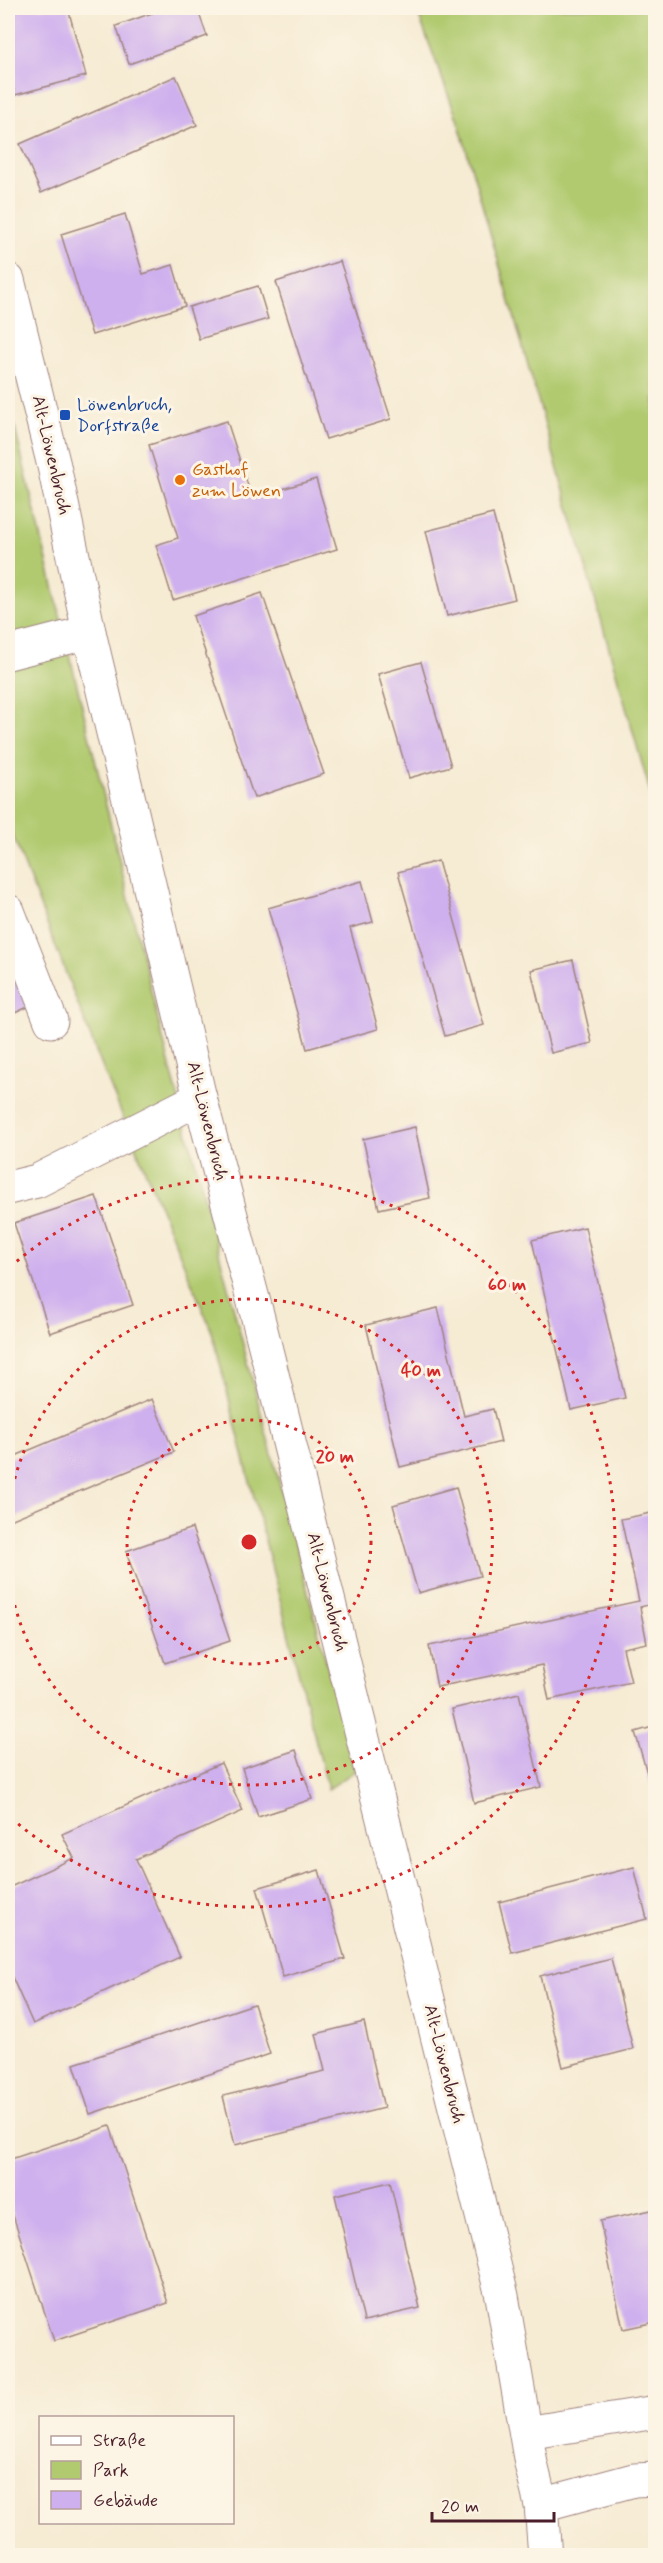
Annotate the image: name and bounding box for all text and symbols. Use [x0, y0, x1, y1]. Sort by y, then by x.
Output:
street label: Alt-Löwenbruch [26, 393, 76, 517]
place label: Löwenbruch, Dorfstraße [77, 393, 172, 438]
marker: Löwenbruch, Dorfstraße [58, 408, 72, 422]
place label: Gasthof zum Löwen [192, 458, 281, 503]
marker: Gasthof zum Löwen [173, 473, 187, 487]
street label: Alt-Löwenbruch [181, 1059, 233, 1183]
text: 60 m [488, 1273, 526, 1297]
text: 40 m [401, 1359, 441, 1383]
text: 20 m [316, 1445, 354, 1469]
street label: Alt-Löwenbruch [301, 1530, 353, 1654]
centre of rings [239, 1532, 259, 1552]
street label: Alt-Löwenbruch [418, 2002, 470, 2126]
legend [39, 2416, 234, 2524]
text: Straße [93, 2429, 146, 2453]
text: Park [93, 2459, 129, 2483]
scale bar [432, 2485, 554, 2523]
text: Gebäude [93, 2489, 158, 2513]
text: 20 m [441, 2495, 479, 2519]

